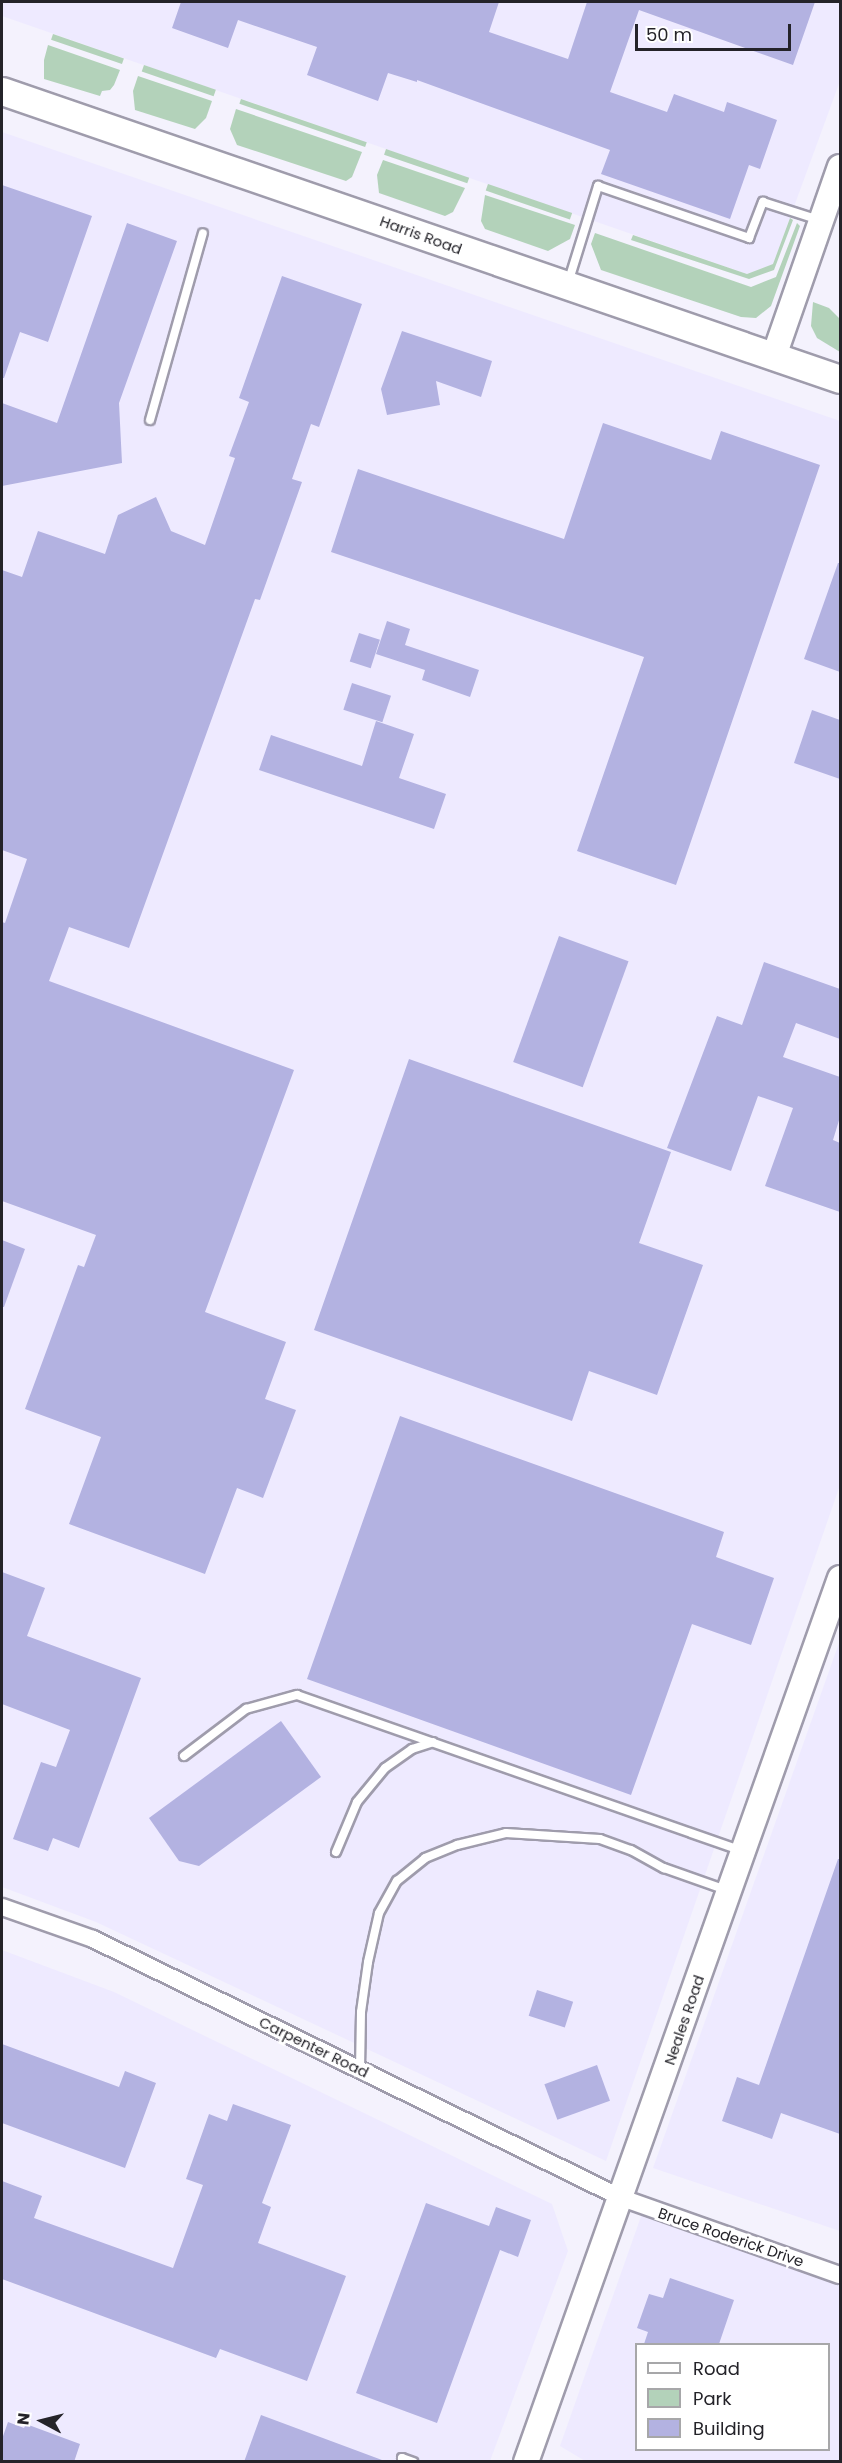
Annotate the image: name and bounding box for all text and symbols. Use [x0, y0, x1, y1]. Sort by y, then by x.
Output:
scale bar [638, 12, 794, 50]
text: 50 m [646, 22, 692, 47]
street label: Harris Road [377, 212, 465, 258]
street label: Neales Road [660, 1973, 708, 2067]
street label: Carpenter Road [256, 2013, 372, 2081]
street label: Bruce Roderick Drive [656, 2204, 806, 2270]
legend [635, 2343, 830, 2451]
text: Road [693, 2356, 740, 2381]
text: Park [693, 2386, 732, 2411]
north arrow [12, 2391, 72, 2451]
text: N [11, 2411, 36, 2426]
text: Building [693, 2416, 765, 2441]

